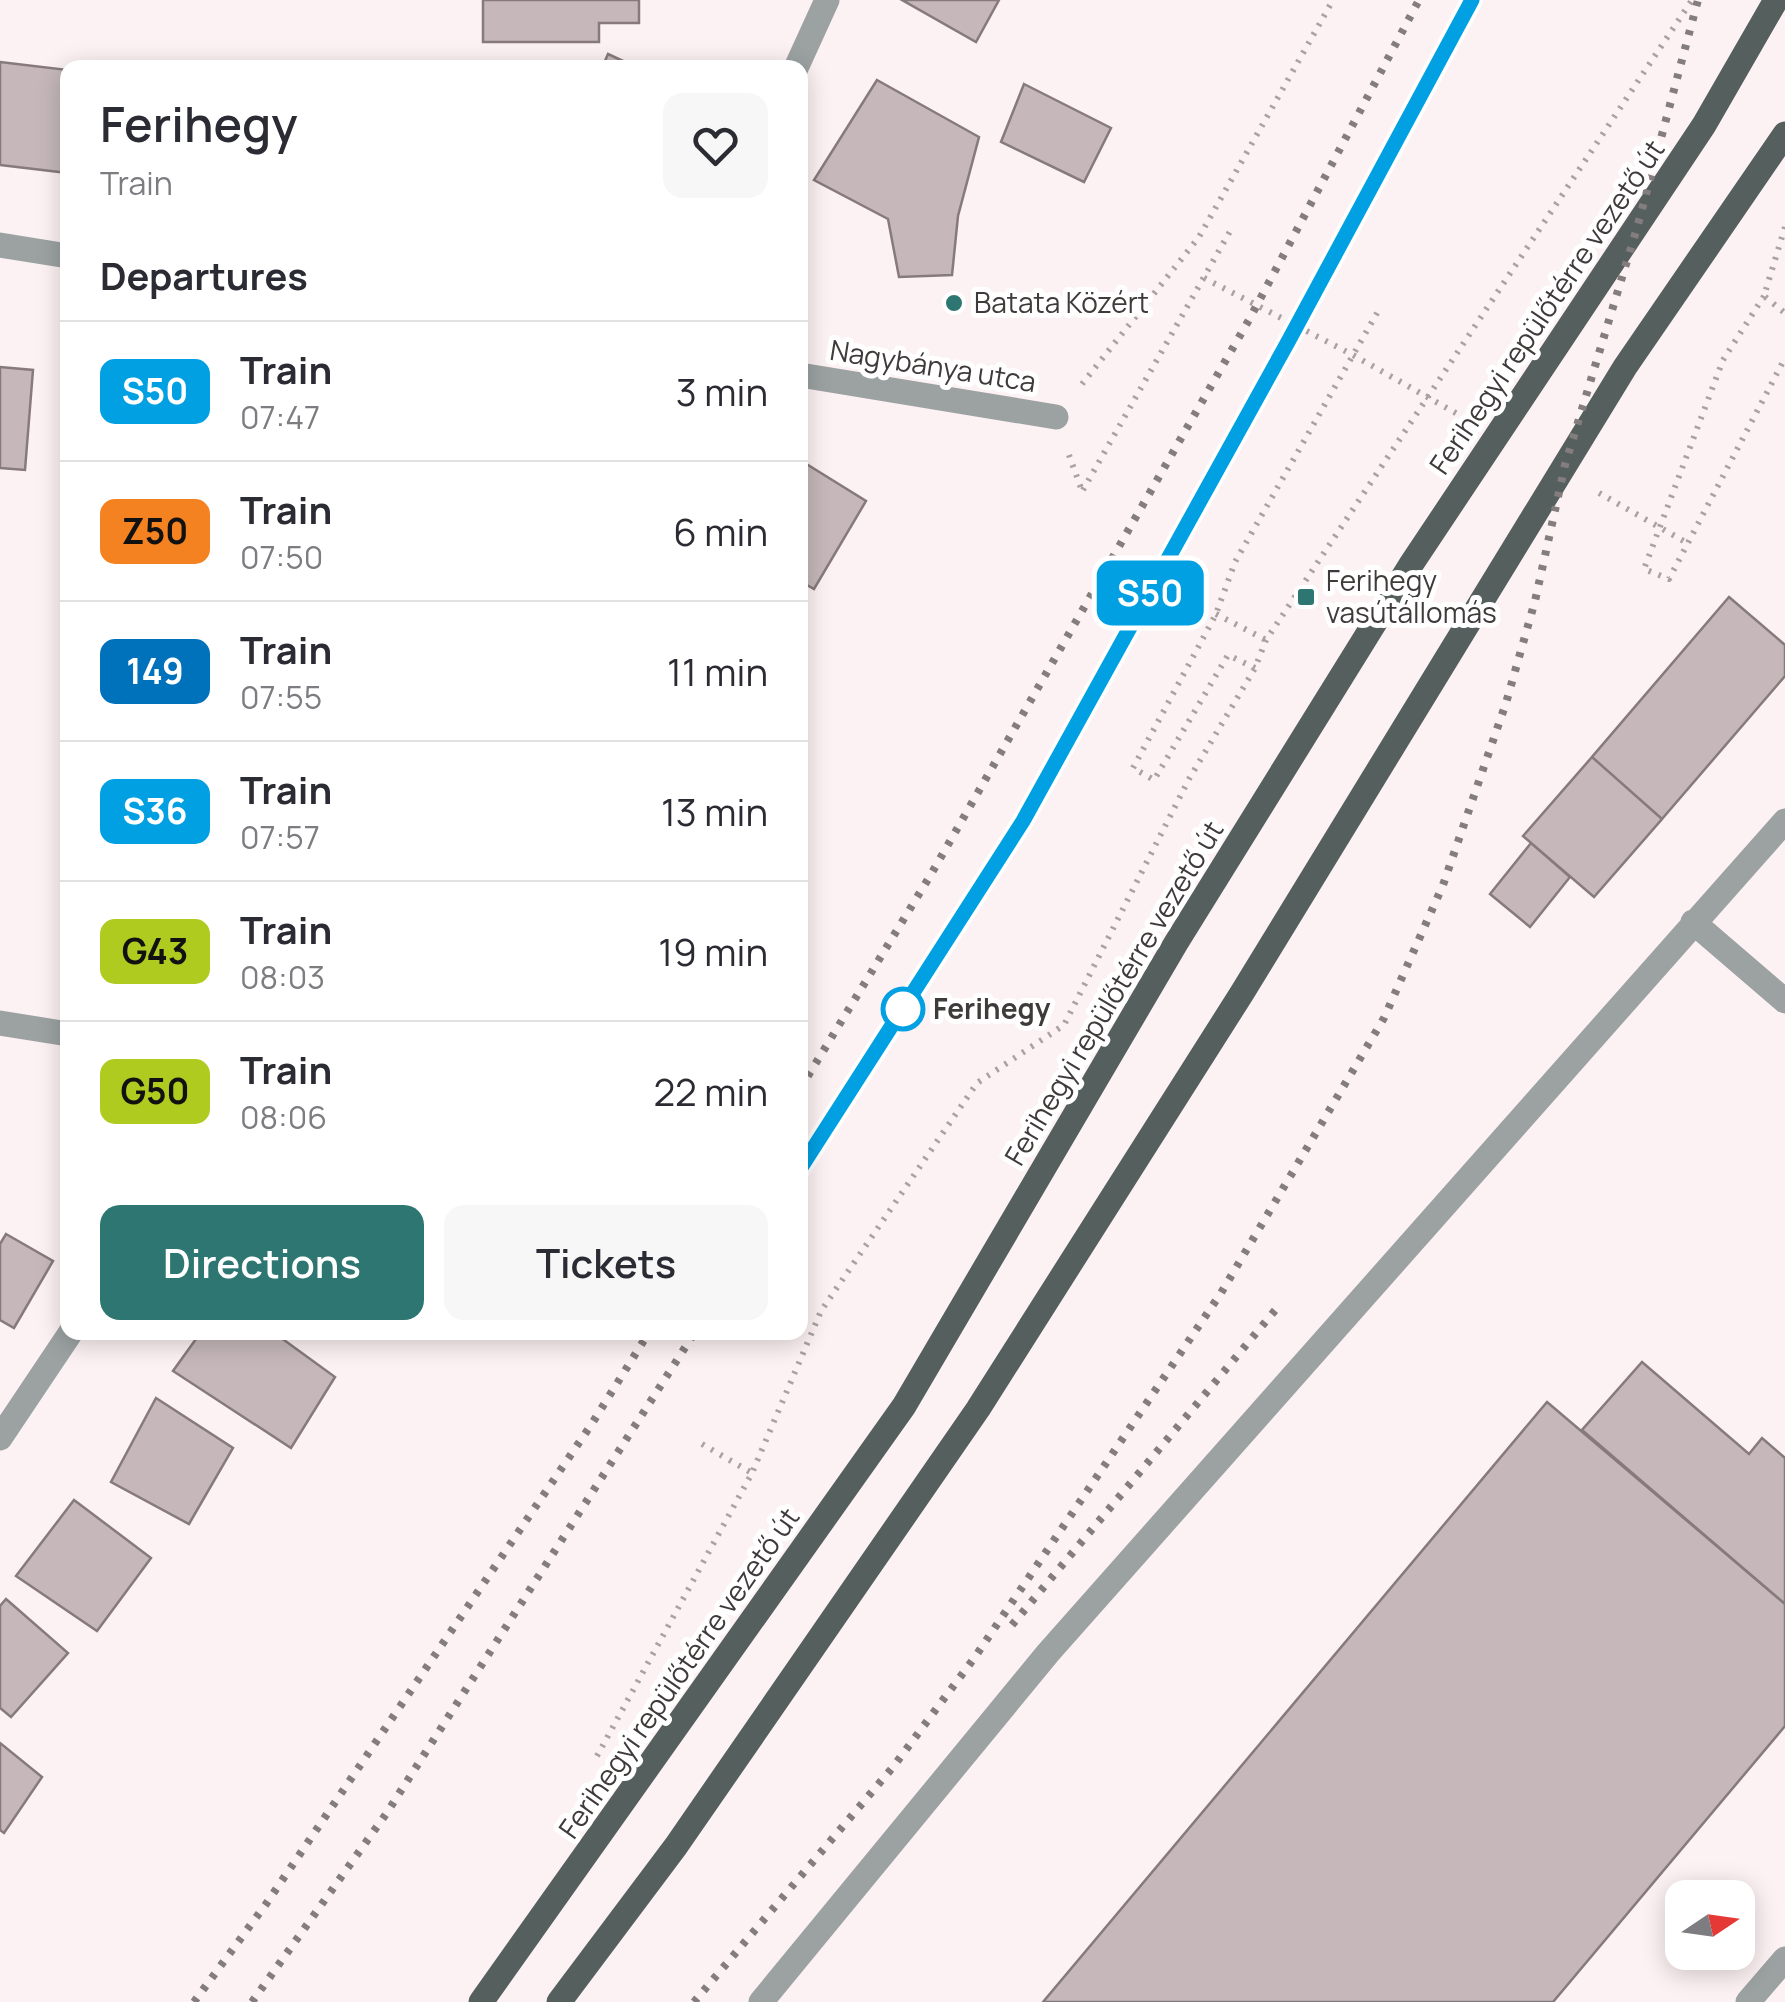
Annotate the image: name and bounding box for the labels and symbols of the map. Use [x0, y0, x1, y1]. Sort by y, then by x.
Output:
street label: Ferihegyi repülőtérre vezető út [1420, 132, 1672, 481]
place label: Batata Közért [974, 283, 1149, 321]
marker: Batata Közért [943, 292, 965, 314]
street label: Nagybánya utca [828, 330, 1039, 400]
line badge: S50 [1092, 560, 1208, 626]
place label: Ferihegy vasútállomás [1326, 561, 1497, 631]
marker: Ferihegy vasútállomás [1295, 586, 1317, 608]
street label: Ferihegyi repülőtérre vezető út [995, 813, 1231, 1172]
marker: Ferihegy [882, 988, 924, 1030]
place label: Ferihegy [933, 989, 1051, 1027]
street label: Ferihegyi repülőtérre vezető út [549, 1500, 807, 1845]
north arrow [1665, 1880, 1755, 1970]

